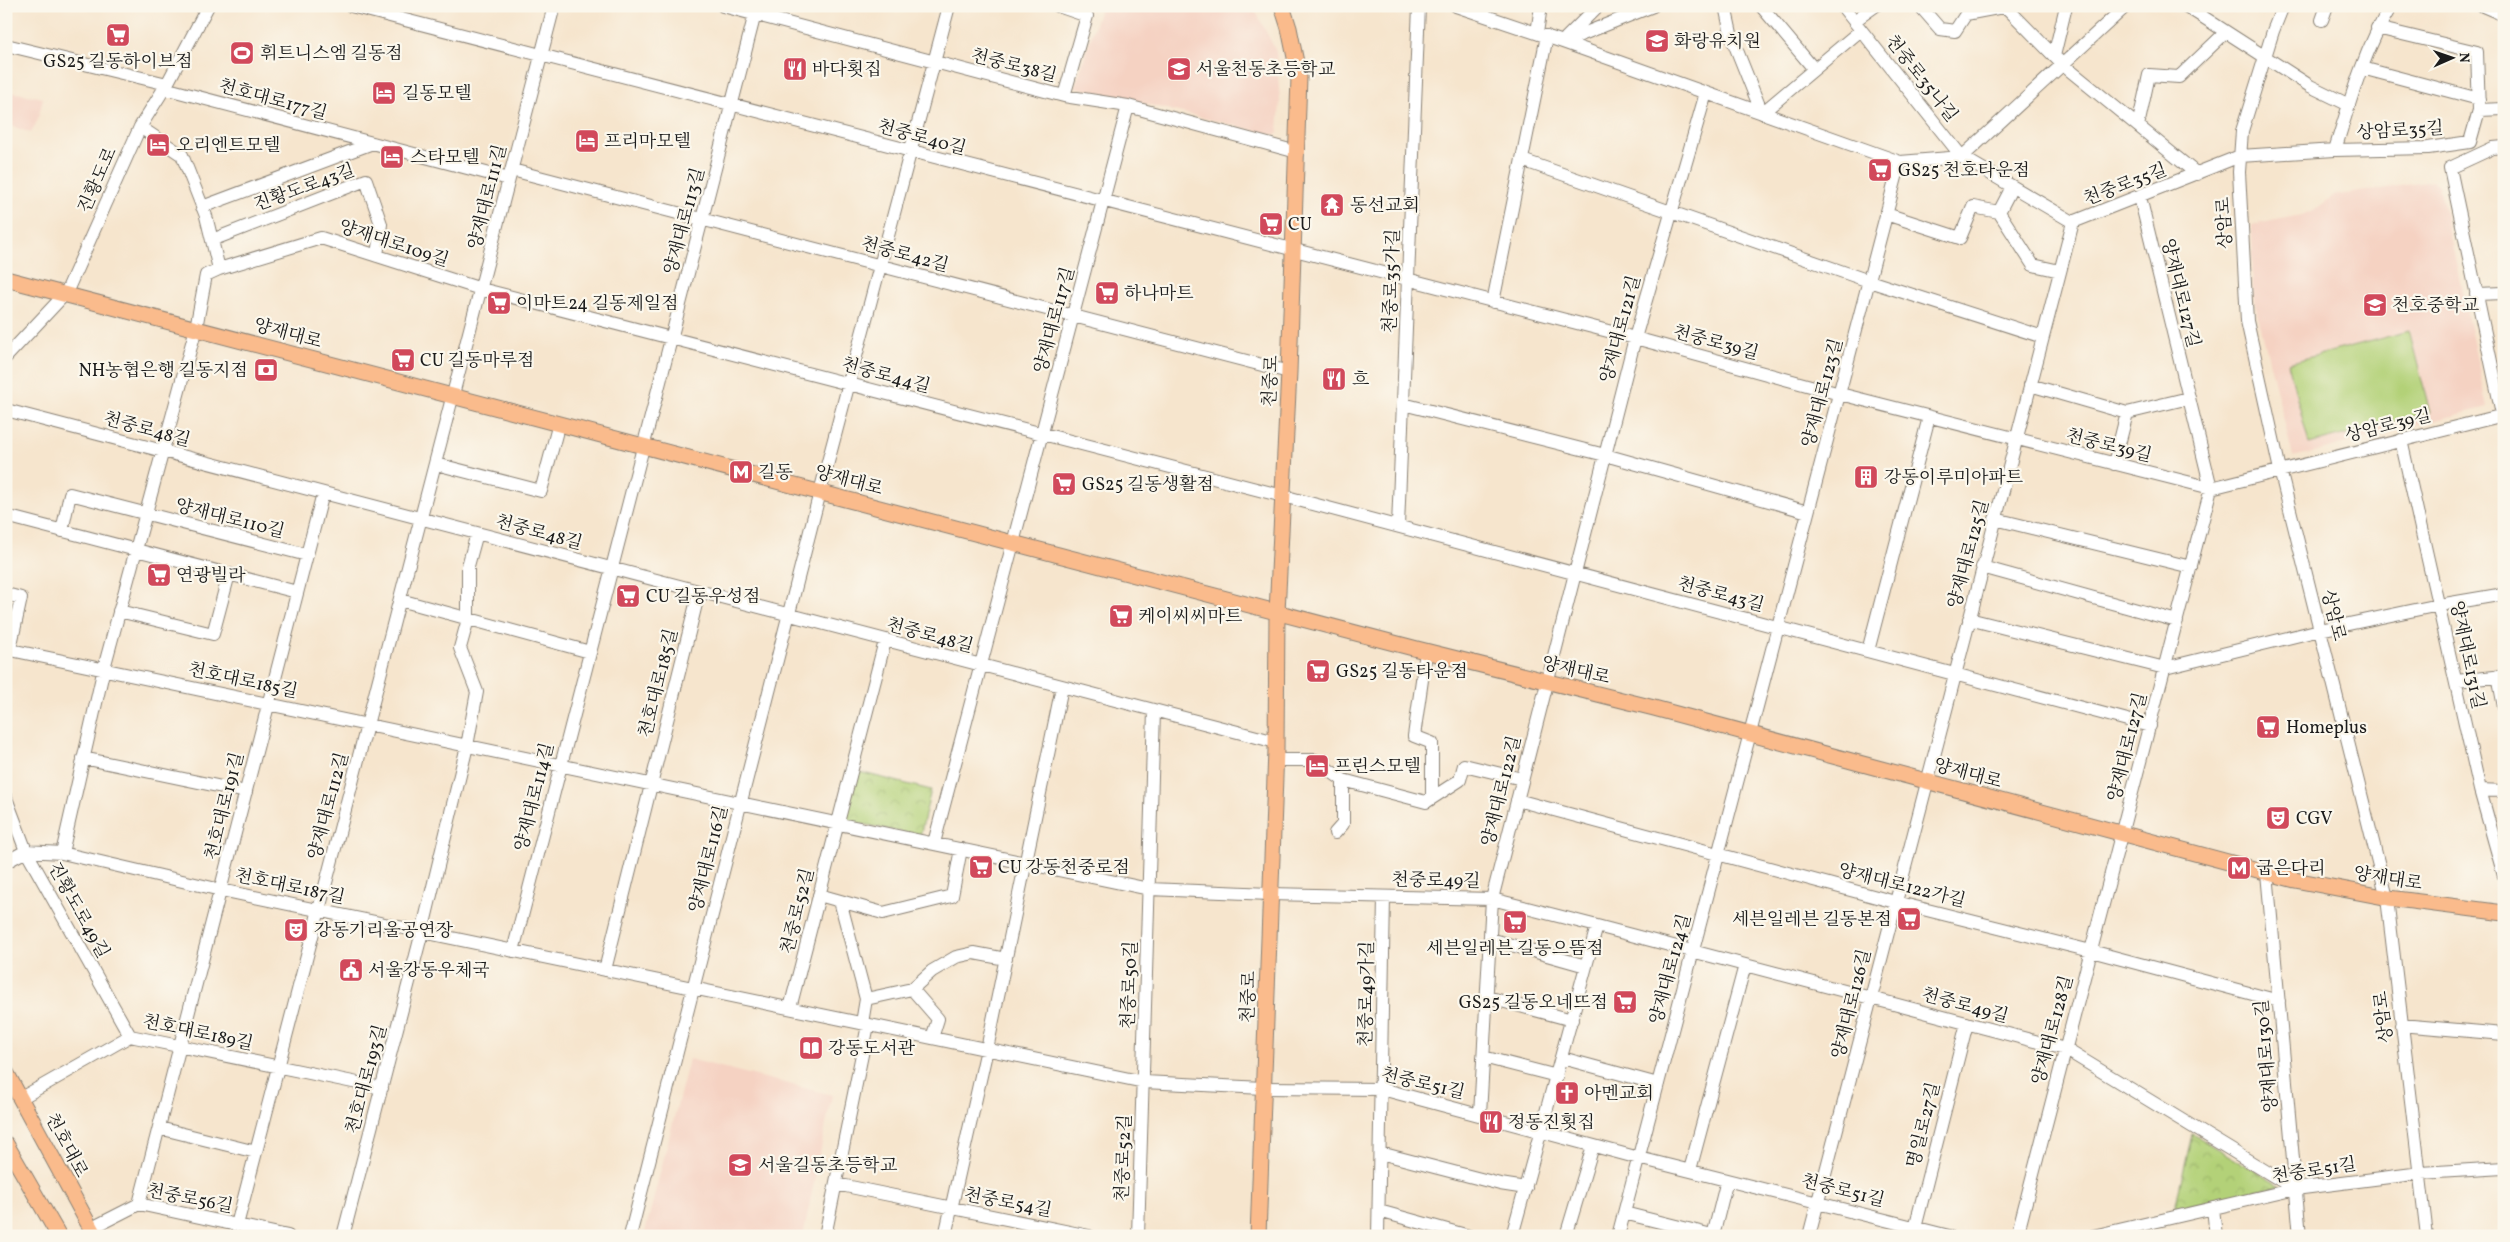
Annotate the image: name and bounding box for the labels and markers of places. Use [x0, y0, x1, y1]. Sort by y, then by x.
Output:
supermarket icon: GS25 길동하이브점 [105, 22, 131, 48]
school or university icon: 화랑유치원 [1644, 28, 1670, 54]
place label: 화랑유치원 [1674, 30, 1761, 55]
sports icon: 휘트니스엠 길동점 [229, 40, 255, 66]
place label: 휘트니스엠 길동점 [260, 42, 403, 67]
place label: GS25 길동하이브점 [43, 50, 193, 75]
restaurant icon: 바다횟집 [782, 56, 808, 82]
school or university icon: 서울천동초등학교 [1166, 56, 1192, 82]
place label: 바다횟집 [812, 58, 882, 83]
place label: 서울천동초등학교 [1196, 58, 1336, 83]
hotel icon: 길동모텔 [371, 80, 397, 106]
place label: 길동모텔 [402, 82, 472, 107]
hotel icon: 프리마모텔 [574, 128, 600, 154]
place label: 프리마모텔 [604, 130, 691, 155]
hotel icon: 오리엔트모텔 [145, 132, 171, 158]
place label: 오리엔트모텔 [176, 134, 280, 159]
hotel icon: 스타모텔 [379, 144, 405, 170]
place label: 스타모텔 [410, 146, 480, 171]
supermarket icon: GS25 천호타운점 [1867, 157, 1893, 183]
place label: GS25 천호타운점 [1898, 159, 2030, 184]
temple icon: 동선교회 [1319, 192, 1345, 218]
place label: 동선교회 [1350, 194, 1420, 219]
supermarket icon: CU [1258, 211, 1284, 237]
place label: CU [1288, 213, 1312, 238]
supermarket icon: 하나마트 [1094, 280, 1120, 306]
place label: 하나마트 [1124, 282, 1194, 307]
supermarket icon: 이마트24 길동제일점 [486, 290, 512, 316]
place label: 이마트24 길동제일점 [516, 292, 679, 317]
school or university icon: 천호중학교 [2362, 292, 2388, 318]
place label: 천호중학교 [2392, 294, 2480, 319]
supermarket icon: CU 길동마루점 [390, 347, 416, 373]
place label: CU 길동마루점 [420, 349, 534, 374]
bank icon: NH농협은행 길동지점 [253, 357, 279, 383]
place label: NH농협은행 길동지점 [78, 359, 248, 384]
restaurant icon: 흐 [1321, 366, 1347, 392]
place label: 흐 [1352, 368, 1370, 393]
metro station icon: 길동 [728, 459, 754, 485]
place label: 길동 [758, 461, 793, 486]
building icon: 강동이루미아파트 [1853, 464, 1879, 490]
place label: 강동이루미아파트 [1884, 466, 2024, 491]
supermarket icon: GS25 길동생활점 [1051, 471, 1077, 497]
place label: GS25 길동생활점 [1082, 473, 1214, 498]
supermarket icon: 연광빌라 [146, 562, 172, 588]
place label: 연광빌라 [176, 564, 246, 589]
supermarket icon: CU 길동우성점 [615, 583, 641, 609]
place label: CU 길동우성점 [646, 585, 760, 610]
supermarket icon: 케이씨씨마트 [1108, 603, 1134, 629]
place label: 케이씨씨마트 [1138, 605, 1243, 630]
supermarket icon: GS25 길동타운점 [1305, 658, 1331, 684]
place label: GS25 길동타운점 [1336, 660, 1468, 685]
supermarket icon: Homeplus [2255, 714, 2281, 740]
place label: Homeplus [2286, 716, 2367, 741]
hotel icon: 프린스모텔 [1304, 753, 1330, 779]
place label: 프린스모텔 [1334, 755, 1421, 780]
theatre icon: CGV [2265, 805, 2291, 831]
place label: CGV [2296, 807, 2333, 832]
supermarket icon: CU 강동천중로점 [968, 854, 994, 880]
metro station icon: 굽은다리 [2226, 855, 2252, 881]
place label: CU 강동천중로점 [998, 856, 1130, 881]
place label: 굽은다리 [2256, 857, 2326, 882]
supermarket icon: 세븐일레븐 길동본점 [1896, 906, 1922, 932]
place label: 세븐일레븐 길동본점 [1732, 908, 1892, 933]
supermarket icon: 세븐일레븐 길동으뜸점 [1502, 909, 1528, 935]
theatre icon: 강동기리울공연장 [283, 917, 309, 943]
place label: 강동기리울공연장 [314, 919, 454, 944]
place label: 세븐일레븐 길동으뜸점 [1426, 937, 1604, 962]
public building icon: 서울강동우체국 [338, 957, 364, 983]
place label: 서울강동우체국 [368, 959, 490, 984]
supermarket icon: GS25 길동오네뜨점 [1612, 989, 1638, 1015]
place label: GS25 길동오네뜨점 [1459, 991, 1608, 1016]
library icon: 강동도서관 [798, 1035, 824, 1061]
place label: 강동도서관 [828, 1037, 916, 1062]
church icon: 아멘교회 [1554, 1080, 1580, 1106]
place label: 아멘교회 [1584, 1082, 1654, 1107]
restaurant icon: 정동진횟집 [1478, 1109, 1504, 1135]
place label: 정동진횟집 [1508, 1111, 1595, 1136]
school or university icon: 서울길동초등학교 [727, 1152, 753, 1178]
place label: 서울길동초등학교 [758, 1154, 898, 1179]

